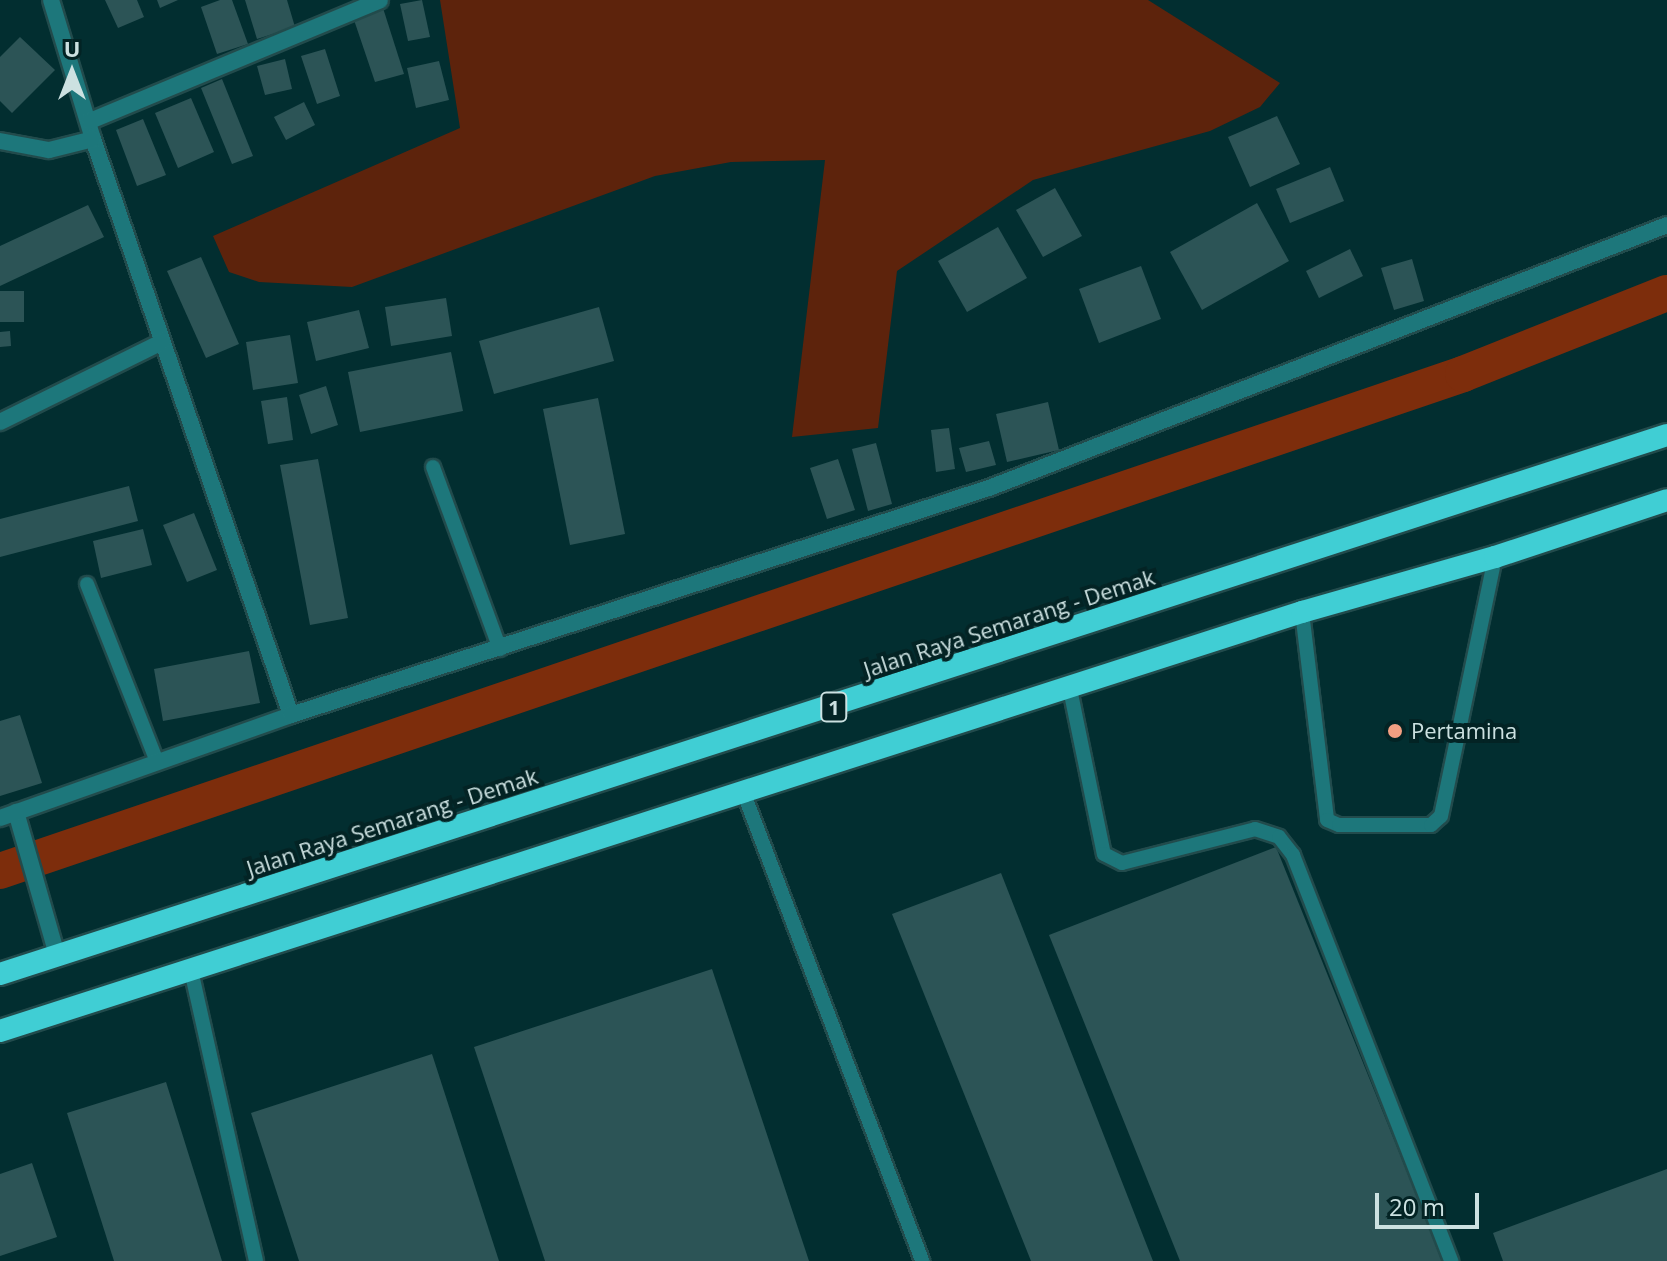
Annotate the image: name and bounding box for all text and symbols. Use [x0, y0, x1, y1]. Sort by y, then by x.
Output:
north arrow [32, 32, 112, 112]
text: U [64, 33, 80, 63]
street label: Jalan Raya Semarang - Demak [860, 563, 1158, 683]
road number: 1 [820, 691, 848, 723]
place label: Pertamina [1411, 718, 1517, 744]
marker: Pertamina [1386, 722, 1404, 740]
street label: Jalan Raya Semarang - Demak [243, 762, 541, 882]
scale bar [1379, 1177, 1483, 1227]
text: 20 m [1389, 1190, 1445, 1223]

